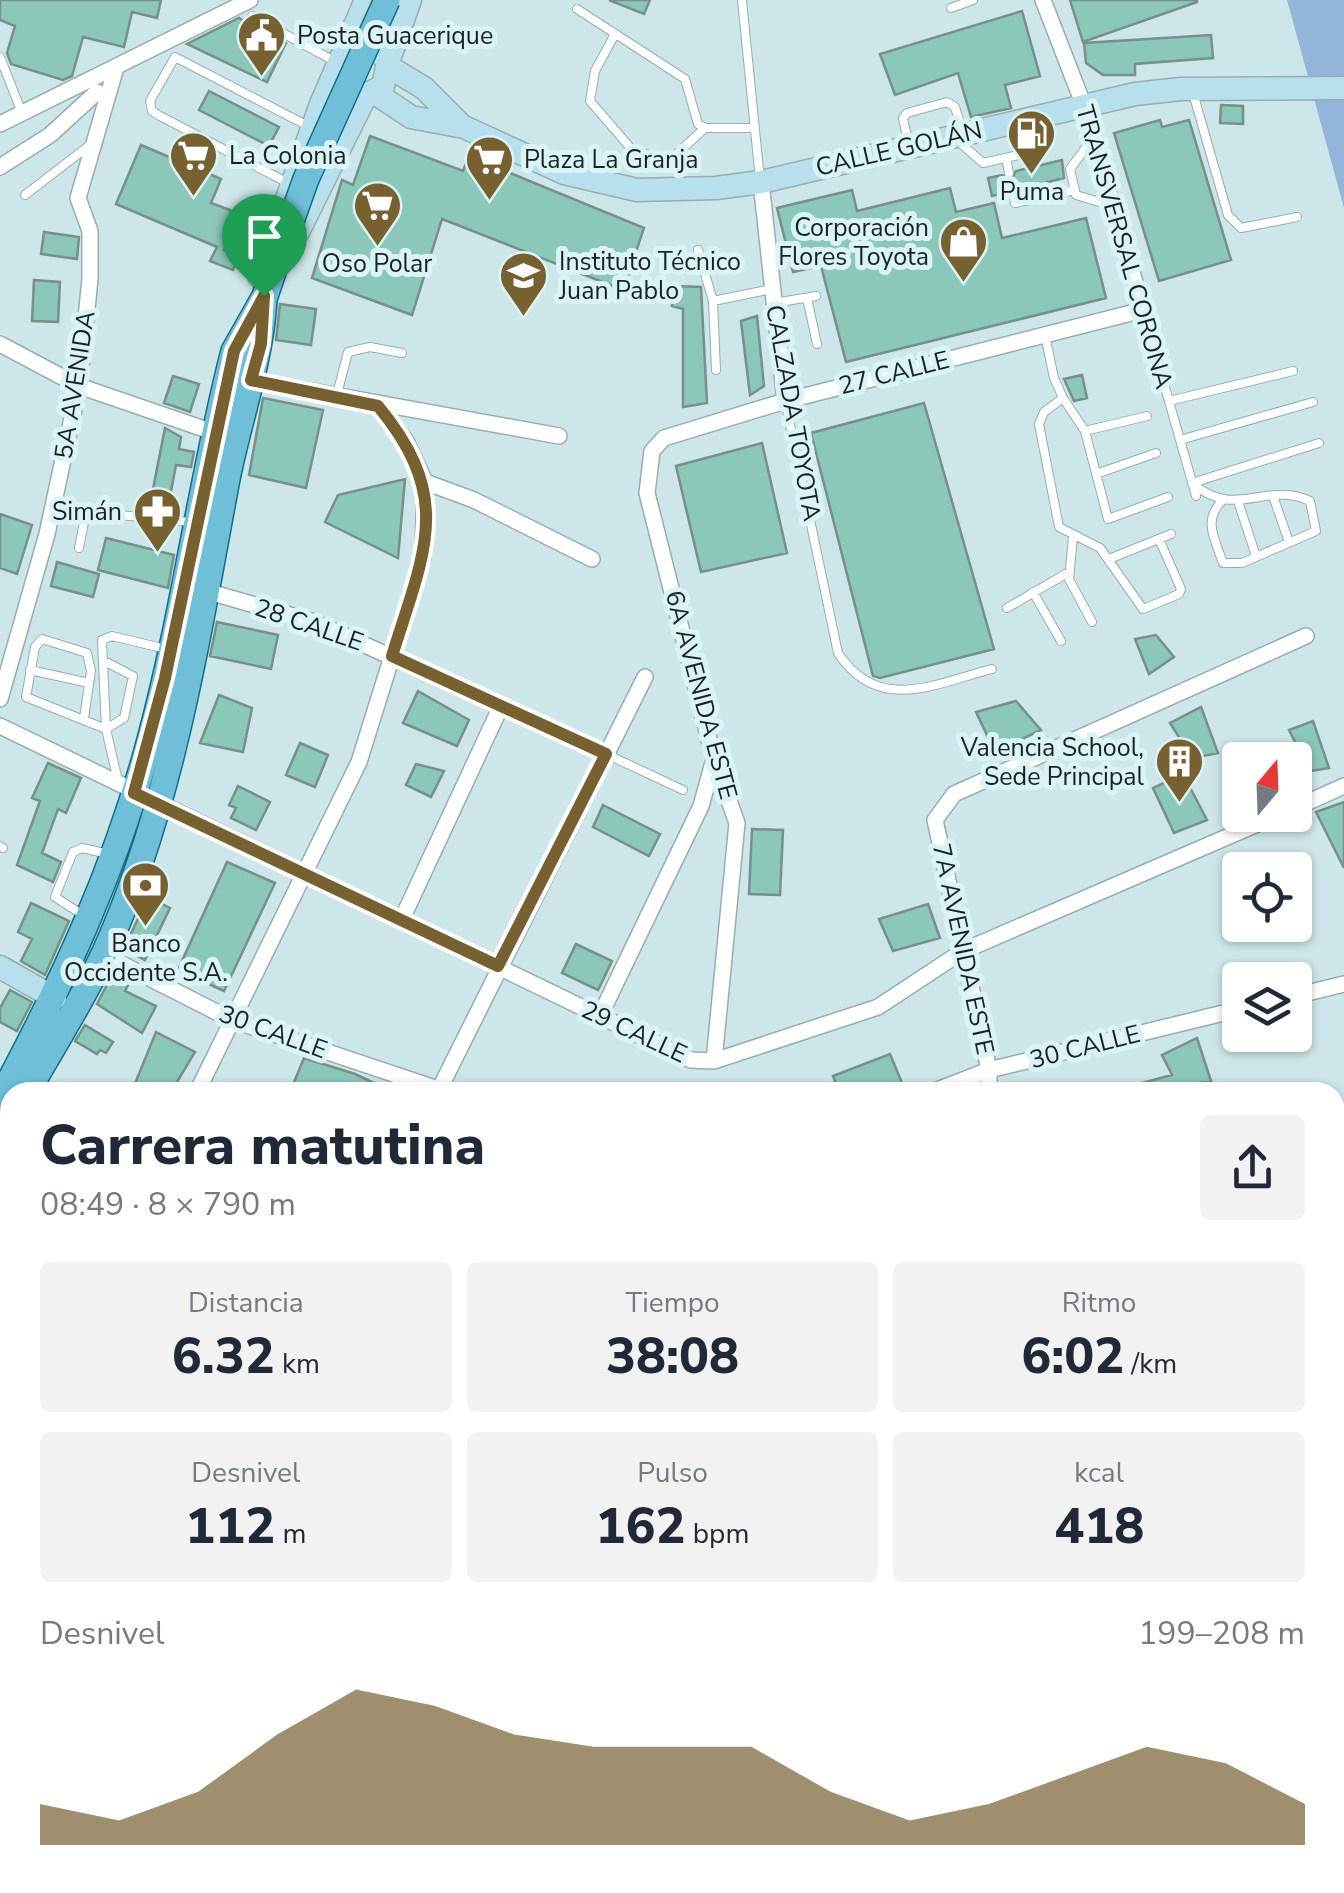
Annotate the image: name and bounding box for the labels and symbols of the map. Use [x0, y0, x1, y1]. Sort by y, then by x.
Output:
public building icon: Posta Guacerique [236, 10, 288, 78]
place label: Posta Guacerique [297, 19, 493, 53]
street label: TRANSVERSAL CORONA [1067, 101, 1181, 393]
fuel station icon: Puma [1006, 108, 1058, 176]
street label: CALLE GOLÁN [812, 113, 986, 185]
supermarket icon: La Colonia [168, 130, 220, 198]
supermarket icon: Plaza La Granja [463, 134, 515, 202]
place label: La Colonia [229, 139, 347, 173]
place label: Plaza La Granja [524, 143, 698, 177]
place label: Puma [1000, 175, 1064, 209]
supermarket icon: Oso Polar [351, 180, 403, 248]
pin [222, 194, 307, 297]
place label: Corporación Flores Toyota [778, 211, 929, 274]
shop icon: Corporación Flores Toyota [938, 216, 990, 284]
place label: Instituto Técnico Juan Pablo [558, 245, 741, 308]
place label: Oso Polar [322, 247, 432, 281]
school or university icon: Instituto Técnico Juan Pablo [498, 250, 550, 318]
street label: CALZADA TOYOTA [757, 302, 829, 524]
street label: 5A AVENIDA [47, 308, 103, 462]
street label: 27 CALLE [835, 343, 953, 403]
pharmacy icon: Simán [131, 486, 183, 554]
place label: Simán [52, 495, 122, 529]
street label: 6A AVENIDA ESTE [657, 587, 745, 803]
street label: 28 CALLE [250, 591, 368, 659]
place label: Valencia School, Sede Principal [960, 731, 1145, 794]
building icon: Valencia School, Sede Principal [1153, 736, 1205, 804]
north arrow [1222, 742, 1312, 832]
street label: 7A AVENIDA ESTE [924, 840, 1002, 1058]
bank icon: Banco Occidente S.A. [120, 860, 172, 928]
place label: Banco Occidente S.A. [64, 927, 228, 990]
street label: 29 CALLE [576, 993, 692, 1071]
street label: 30 CALLE [214, 997, 332, 1067]
street label: 30 CALLE [1026, 1017, 1144, 1077]

